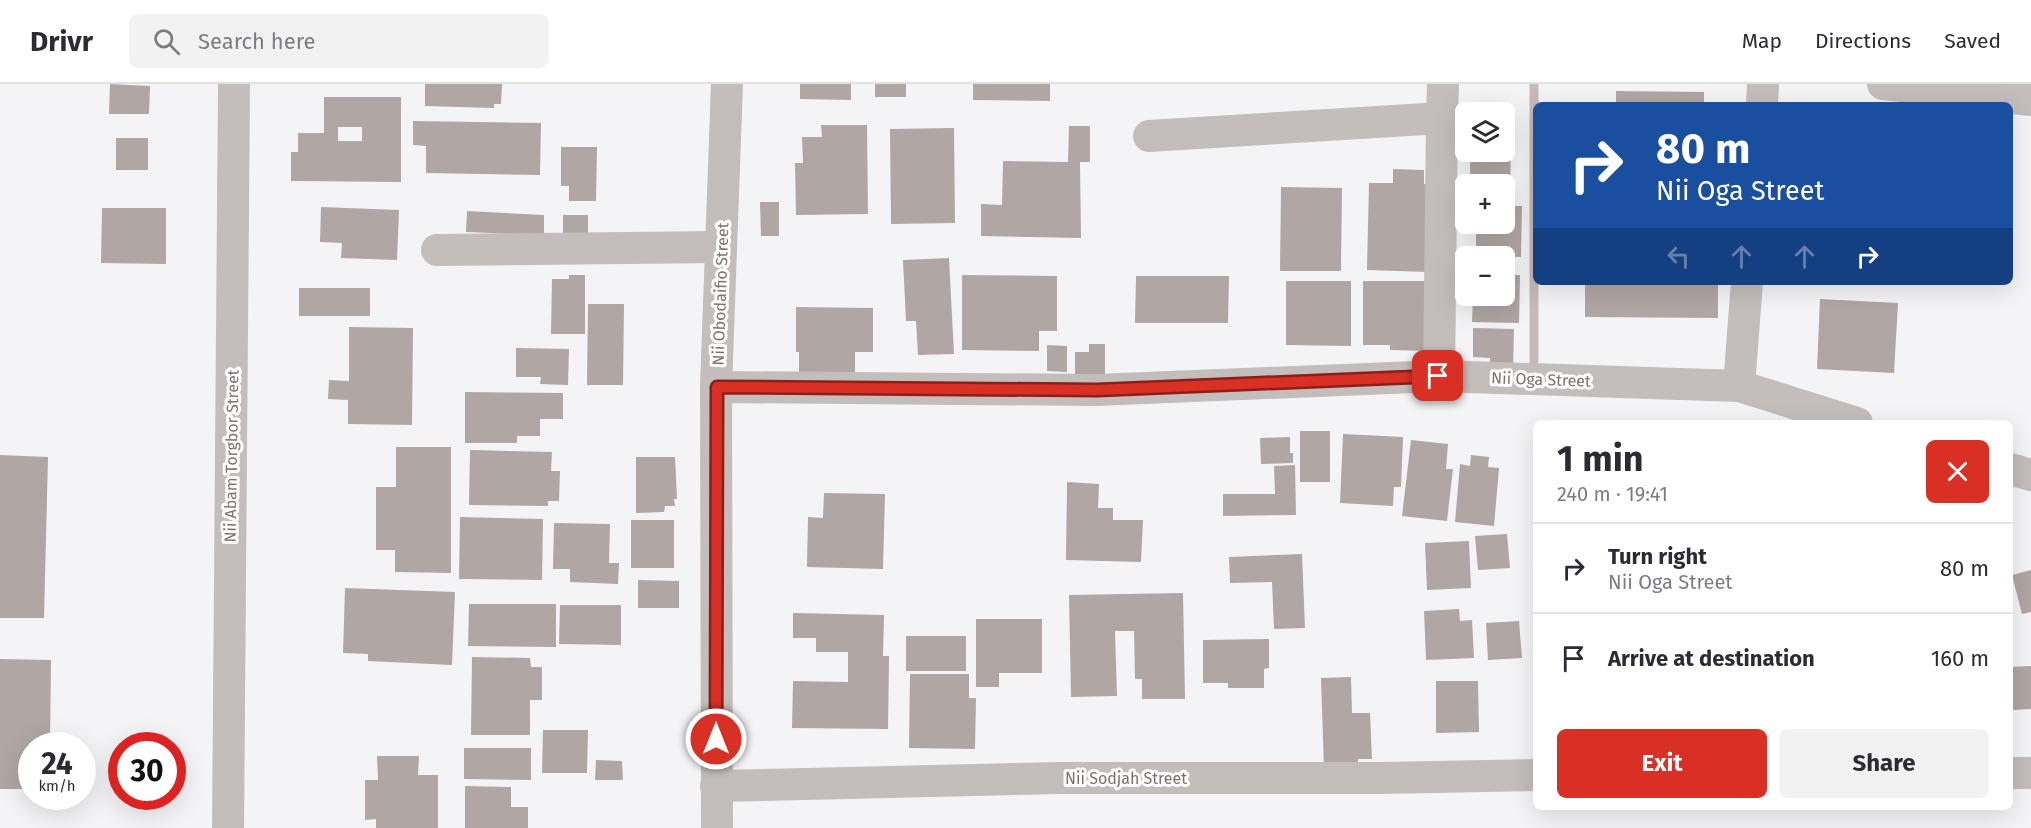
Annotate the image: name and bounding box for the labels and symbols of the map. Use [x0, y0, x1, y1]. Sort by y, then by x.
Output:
street label: Nii Obodaifio Street [709, 222, 732, 366]
pin [1412, 350, 1463, 401]
street label: Nii Oga Street [1491, 368, 1591, 391]
street label: Nii Abam Torgbor Street [220, 369, 243, 543]
position arrow [684, 707, 748, 771]
speed limit sign: 30 [108, 732, 186, 810]
street label: Nii Sodjah Street [1065, 769, 1187, 788]

